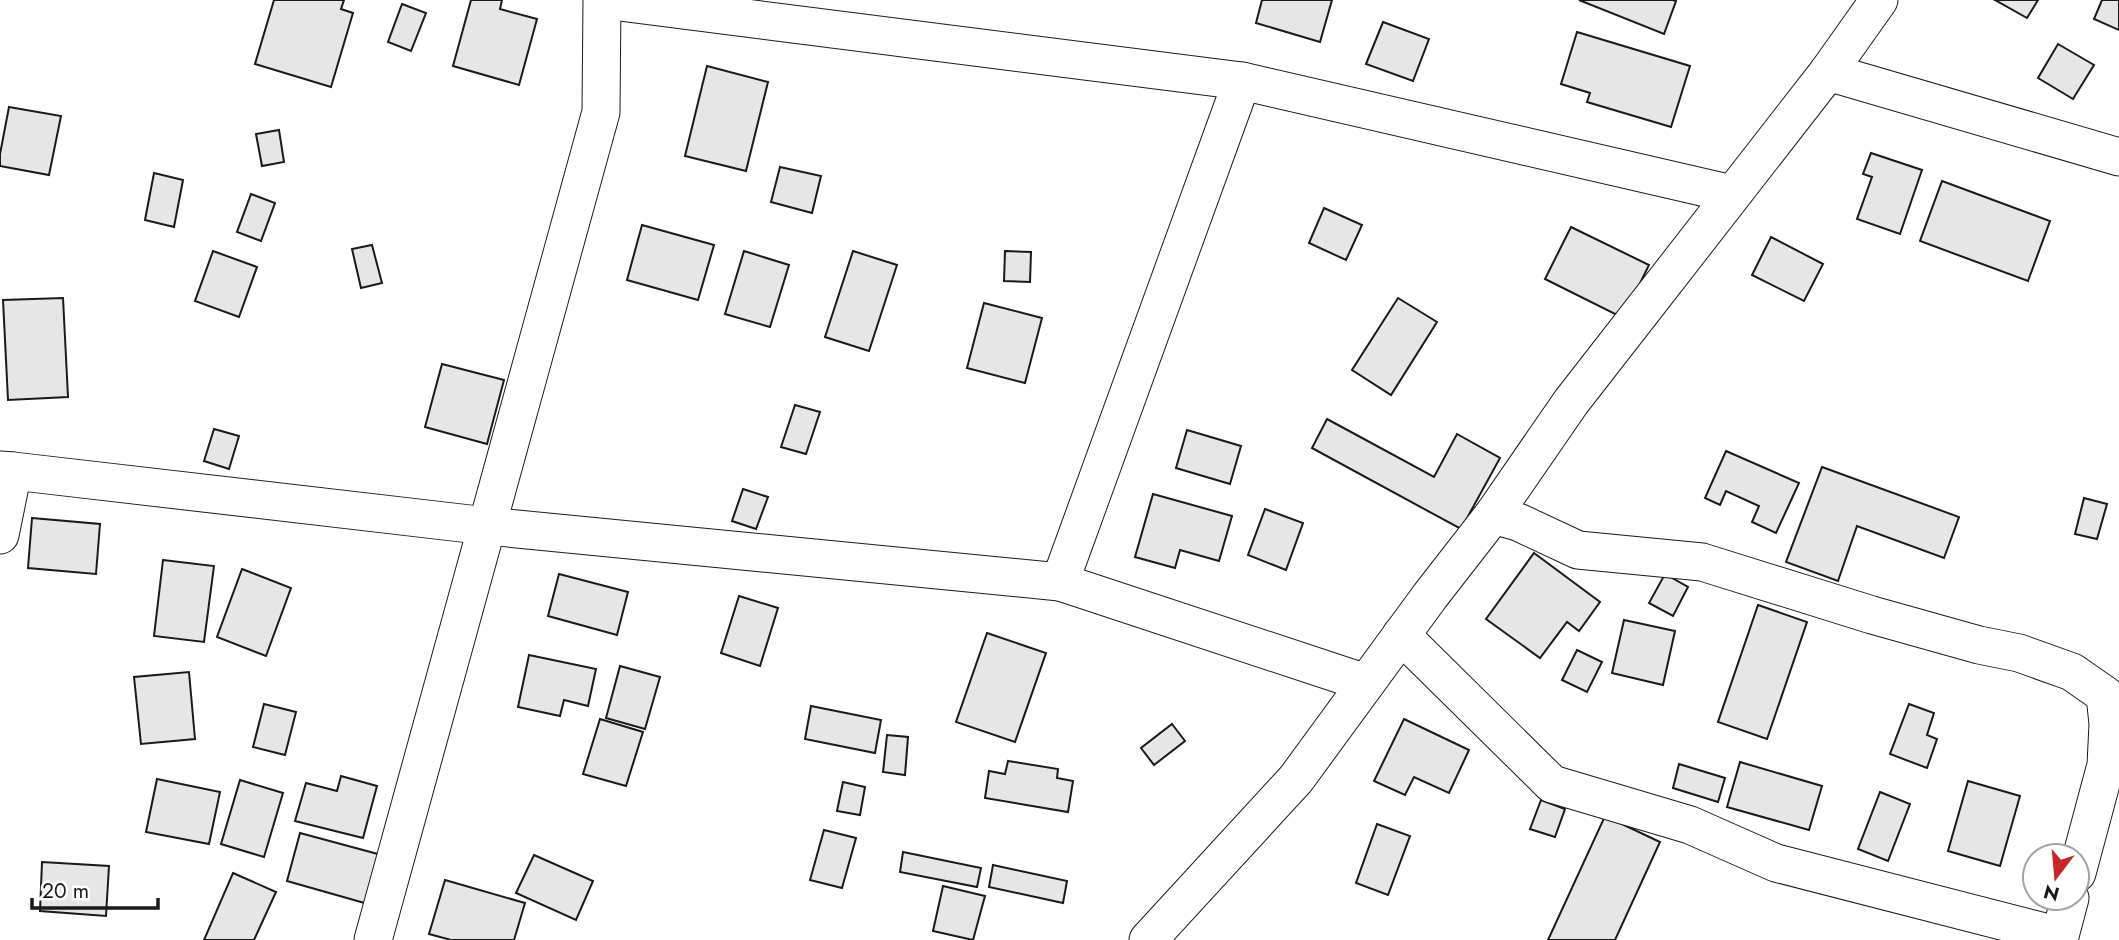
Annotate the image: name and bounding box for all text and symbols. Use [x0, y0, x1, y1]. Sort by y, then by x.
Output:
north arrow [2021, 842, 2091, 912]
scale bar [32, 866, 158, 910]
text: 20 m [42, 876, 89, 906]
text: N [2040, 878, 2062, 908]

